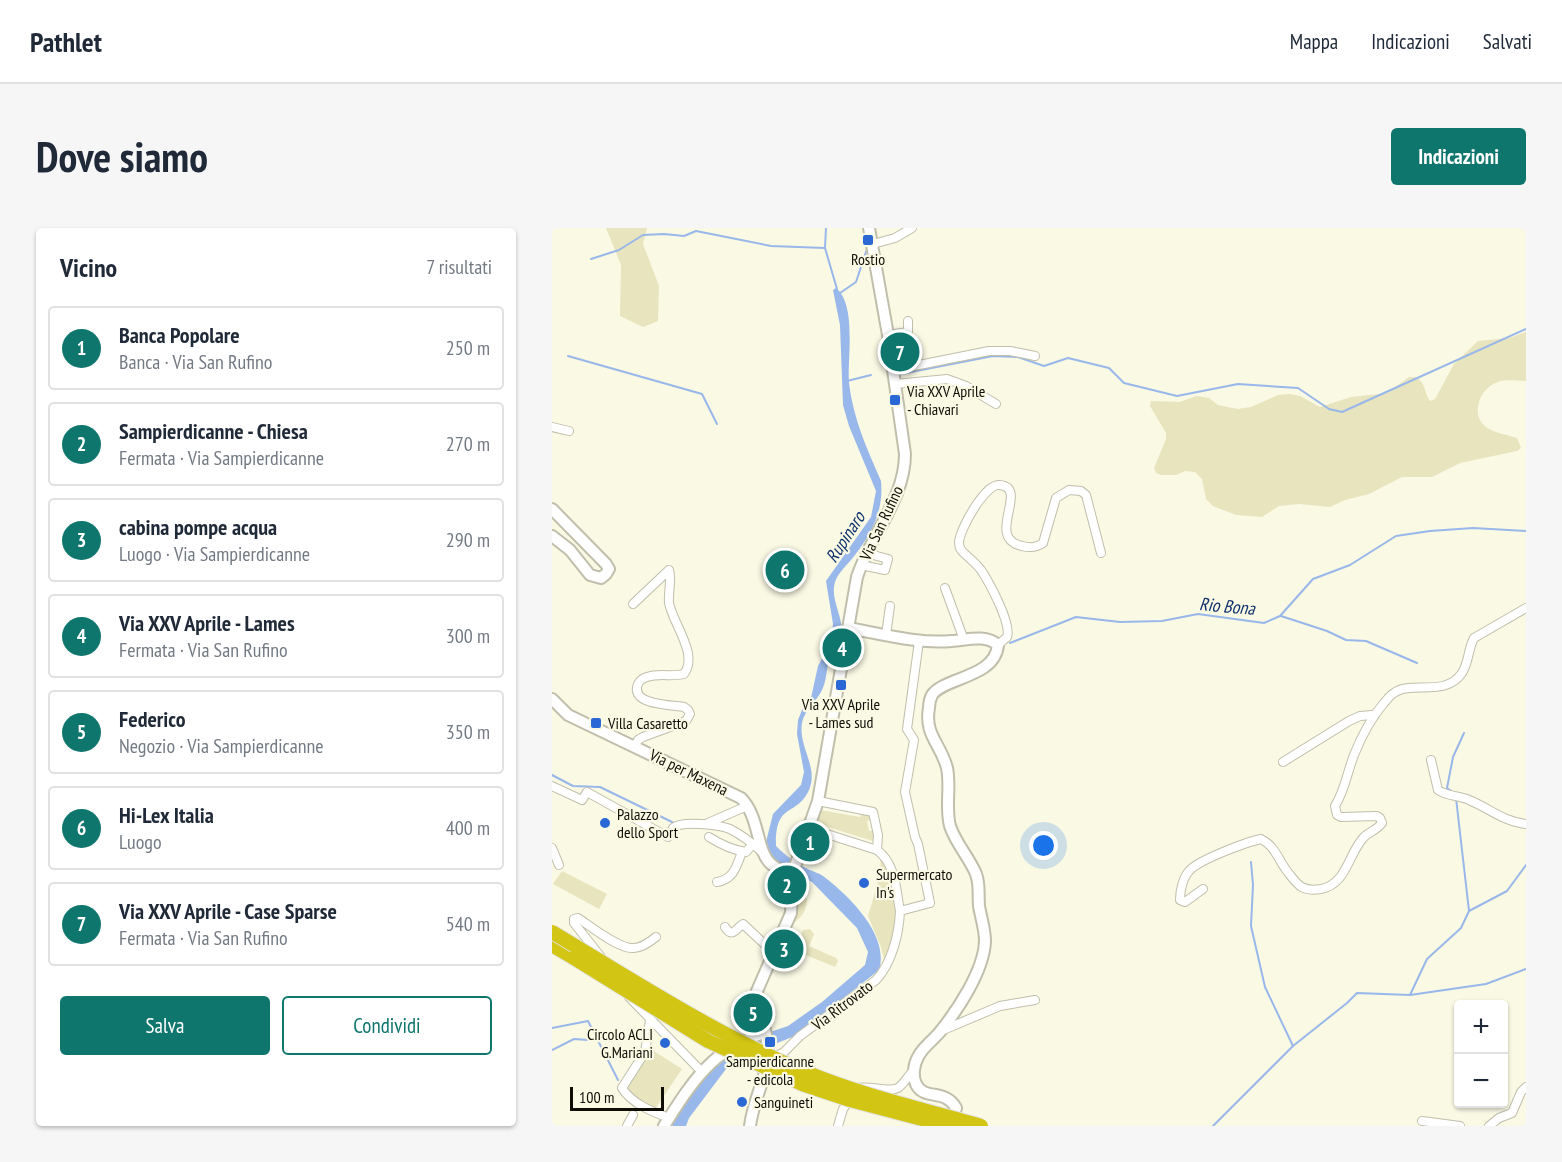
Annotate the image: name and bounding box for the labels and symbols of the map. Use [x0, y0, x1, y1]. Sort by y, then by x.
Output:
marker: Rostio [861, 233, 875, 247]
place label: Rostio [851, 249, 885, 269]
pin: 7 [880, 330, 920, 374]
place label: Via XXV Aprile - Chiavari [906, 381, 985, 419]
marker: Via XXV Aprile - Chiavari [888, 393, 902, 407]
street label: Via San Rufino [855, 482, 907, 564]
water label: Rupinaro [820, 506, 871, 567]
pin: 6 [766, 548, 804, 592]
water label: Rio Bona [1198, 592, 1256, 620]
pin: 4 [822, 626, 862, 670]
marker: Via XXV Aprile - Lames sud [834, 678, 848, 692]
place label: Via XXV Aprile - Lames sud [801, 694, 880, 732]
place label: Villa Casaretto [607, 713, 688, 733]
marker: Villa Casaretto [589, 716, 603, 730]
street label: Via per Maxena [646, 744, 732, 800]
place label: Palazzo dello Sport [617, 804, 679, 842]
marker: Palazzo dello Sport [598, 816, 612, 830]
pin: 1 [790, 820, 830, 864]
your location [1029, 831, 1058, 860]
pin: 2 [768, 862, 806, 908]
place label: Supermercato In's [876, 864, 953, 902]
marker: Supermercato In's [857, 876, 871, 890]
pin: 3 [764, 926, 804, 972]
street label: Via Ritrovato [807, 976, 876, 1035]
pin: 5 [734, 990, 772, 1036]
place label: Circolo ACLI G.Mariani [587, 1024, 653, 1062]
marker: Sampierdicanne - edicola [763, 1035, 777, 1049]
marker: Circolo ACLI G.Mariani [658, 1036, 672, 1050]
place label: Sampierdicanne - edicola [726, 1051, 814, 1089]
scale bar [570, 1084, 664, 1112]
place label: Sanguineti [754, 1092, 813, 1112]
marker: Sanguineti [735, 1095, 749, 1109]

